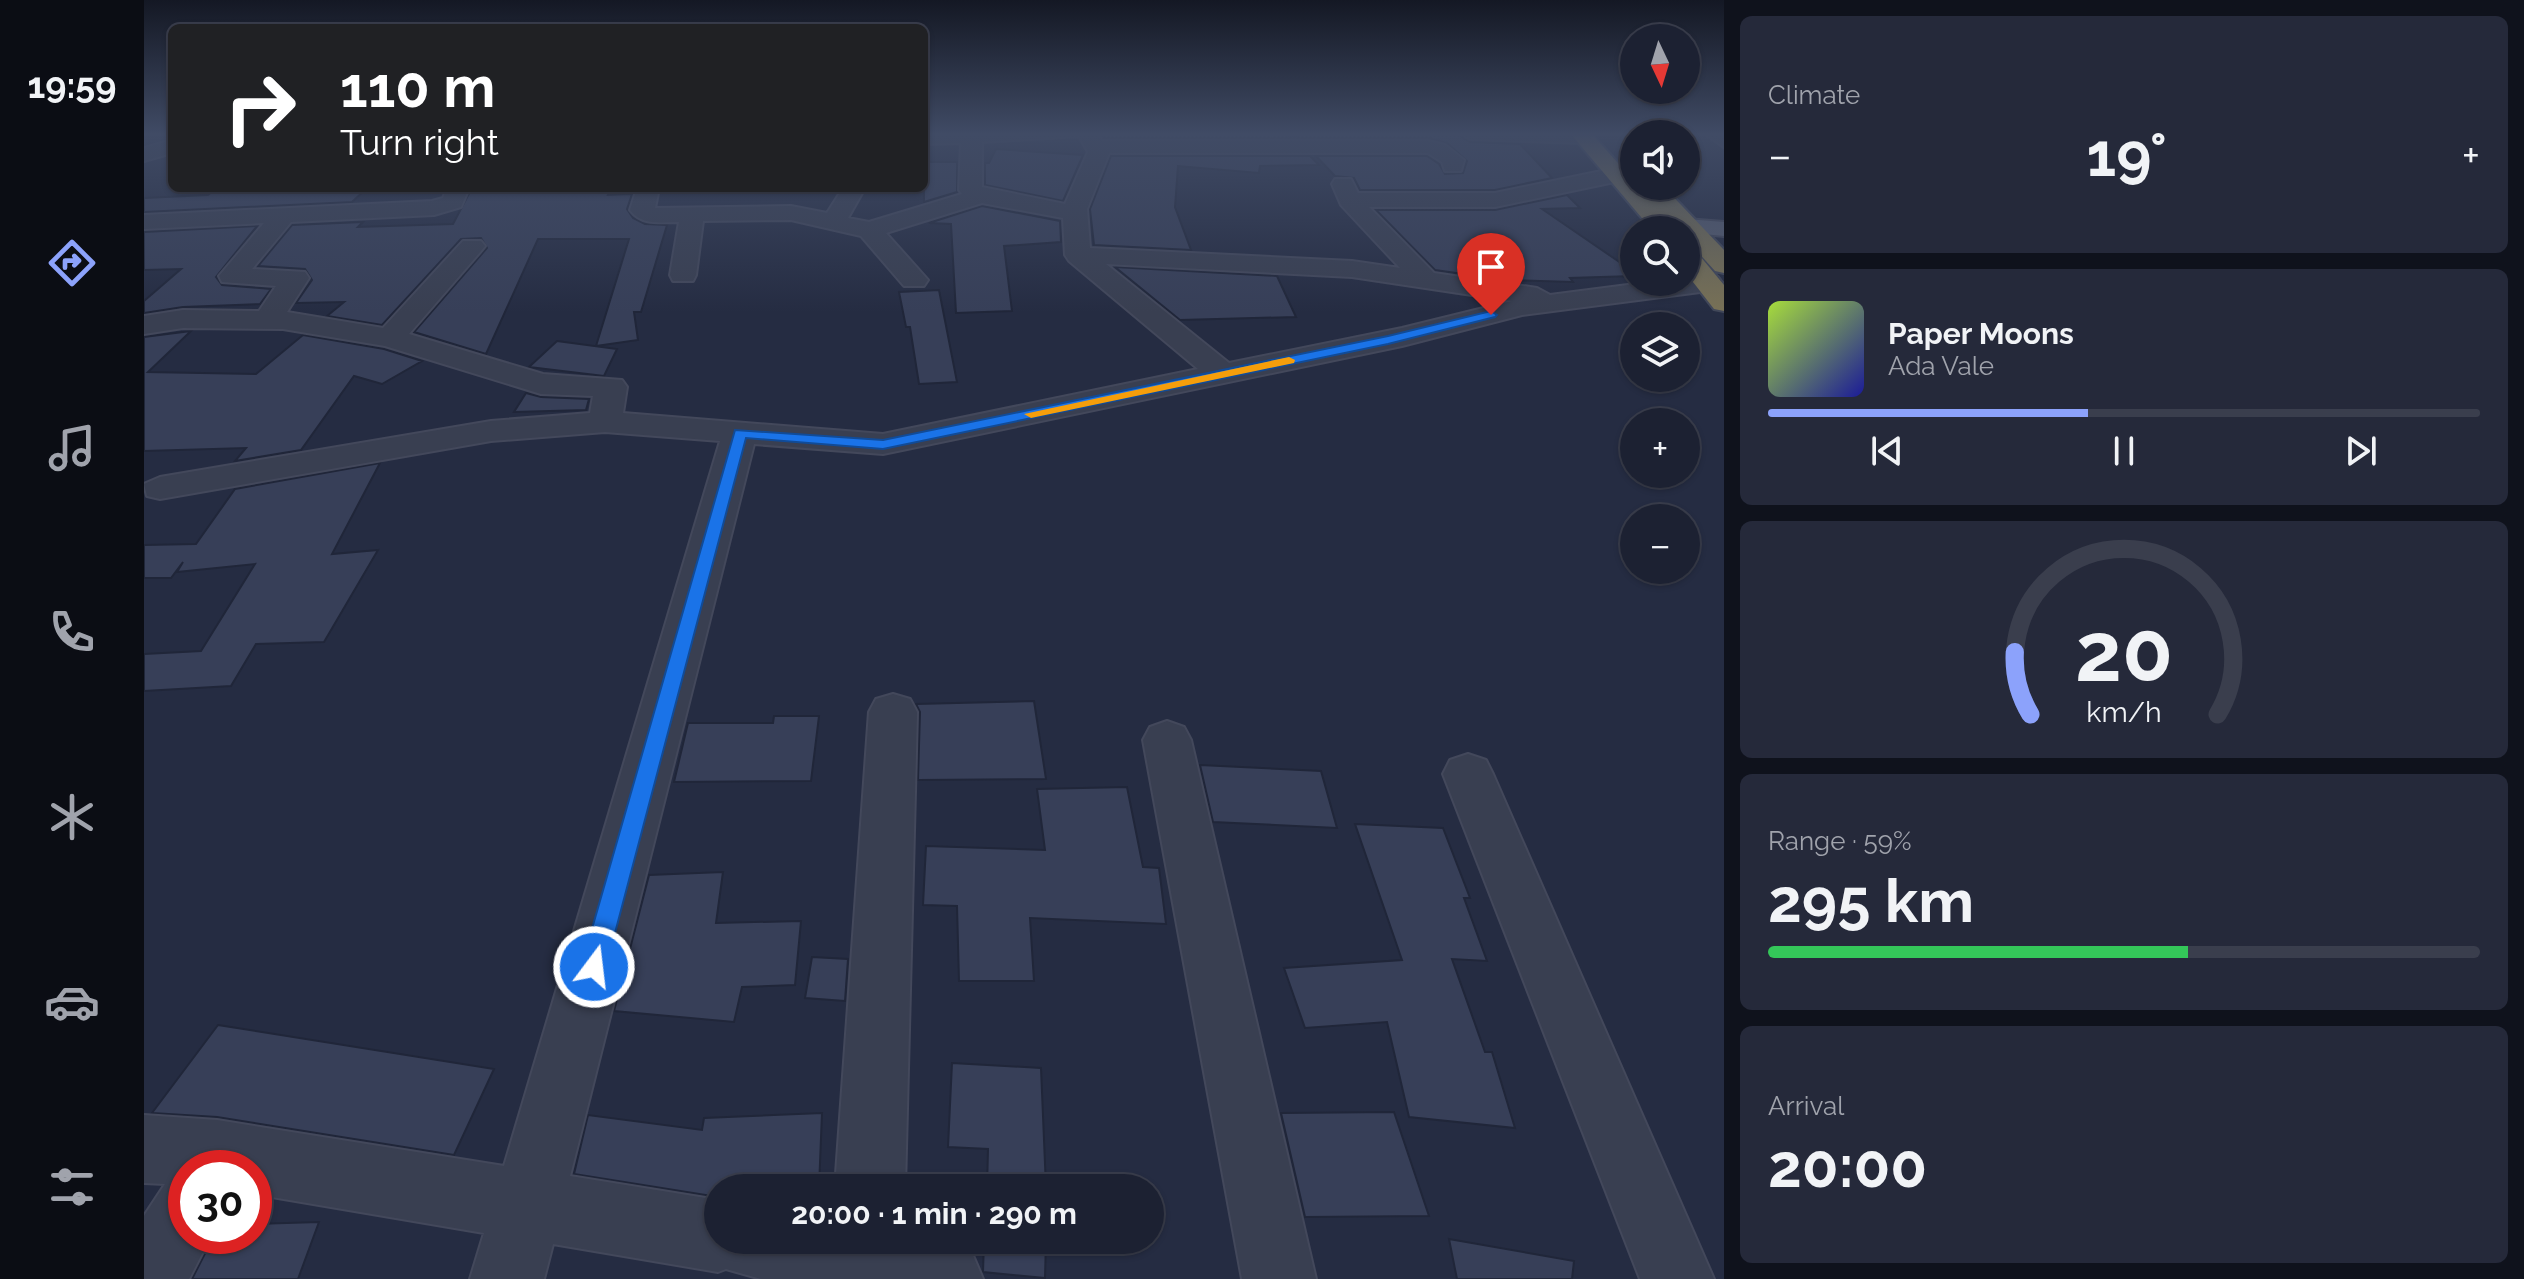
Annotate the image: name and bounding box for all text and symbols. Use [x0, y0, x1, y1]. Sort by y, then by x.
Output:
north arrow [1620, 24, 1700, 104]
map controls [1620, 24, 1700, 584]
text: 110 m [340, 54, 495, 120]
icon: right [208, 56, 312, 160]
text: 19:59 [27, 64, 117, 106]
text: Climate [1768, 80, 1860, 110]
button: sound [1620, 120, 1700, 200]
text: 19° [2087, 120, 2167, 190]
text: Turn right [340, 121, 499, 163]
text: − [1768, 130, 1792, 181]
text: + [2462, 130, 2480, 181]
button: search [1620, 216, 1700, 296]
pin [1457, 233, 1525, 315]
icon: directions [44, 235, 100, 291]
icon: arrive [1469, 245, 1513, 289]
button: layers [1620, 312, 1700, 392]
text: Paper Moons [1888, 316, 2074, 351]
text: Ada Vale [1888, 351, 1994, 381]
button: + [1620, 408, 1700, 488]
icon: music [44, 420, 100, 476]
icon: previous [1865, 429, 1909, 473]
icon: pause [2102, 429, 2146, 473]
icon: next [2339, 429, 2383, 473]
button: − [1620, 504, 1700, 584]
text: 20 [2075, 603, 2173, 700]
icon: phone [44, 604, 100, 660]
text: km/h [2086, 696, 2162, 730]
icon: climate [44, 789, 100, 845]
text: Range · 59% [1768, 826, 1912, 856]
text: 295 km [1768, 866, 1974, 936]
position arrow [552, 925, 636, 1009]
icon: car [44, 974, 100, 1030]
text: Arrival [1768, 1091, 1844, 1121]
text: 20:00 [1768, 1131, 1927, 1201]
speed limit sign: 30 [168, 1150, 272, 1254]
icon: filters [44, 1159, 100, 1215]
text: 20:00 · 1 min · 290 m [791, 1196, 1077, 1231]

